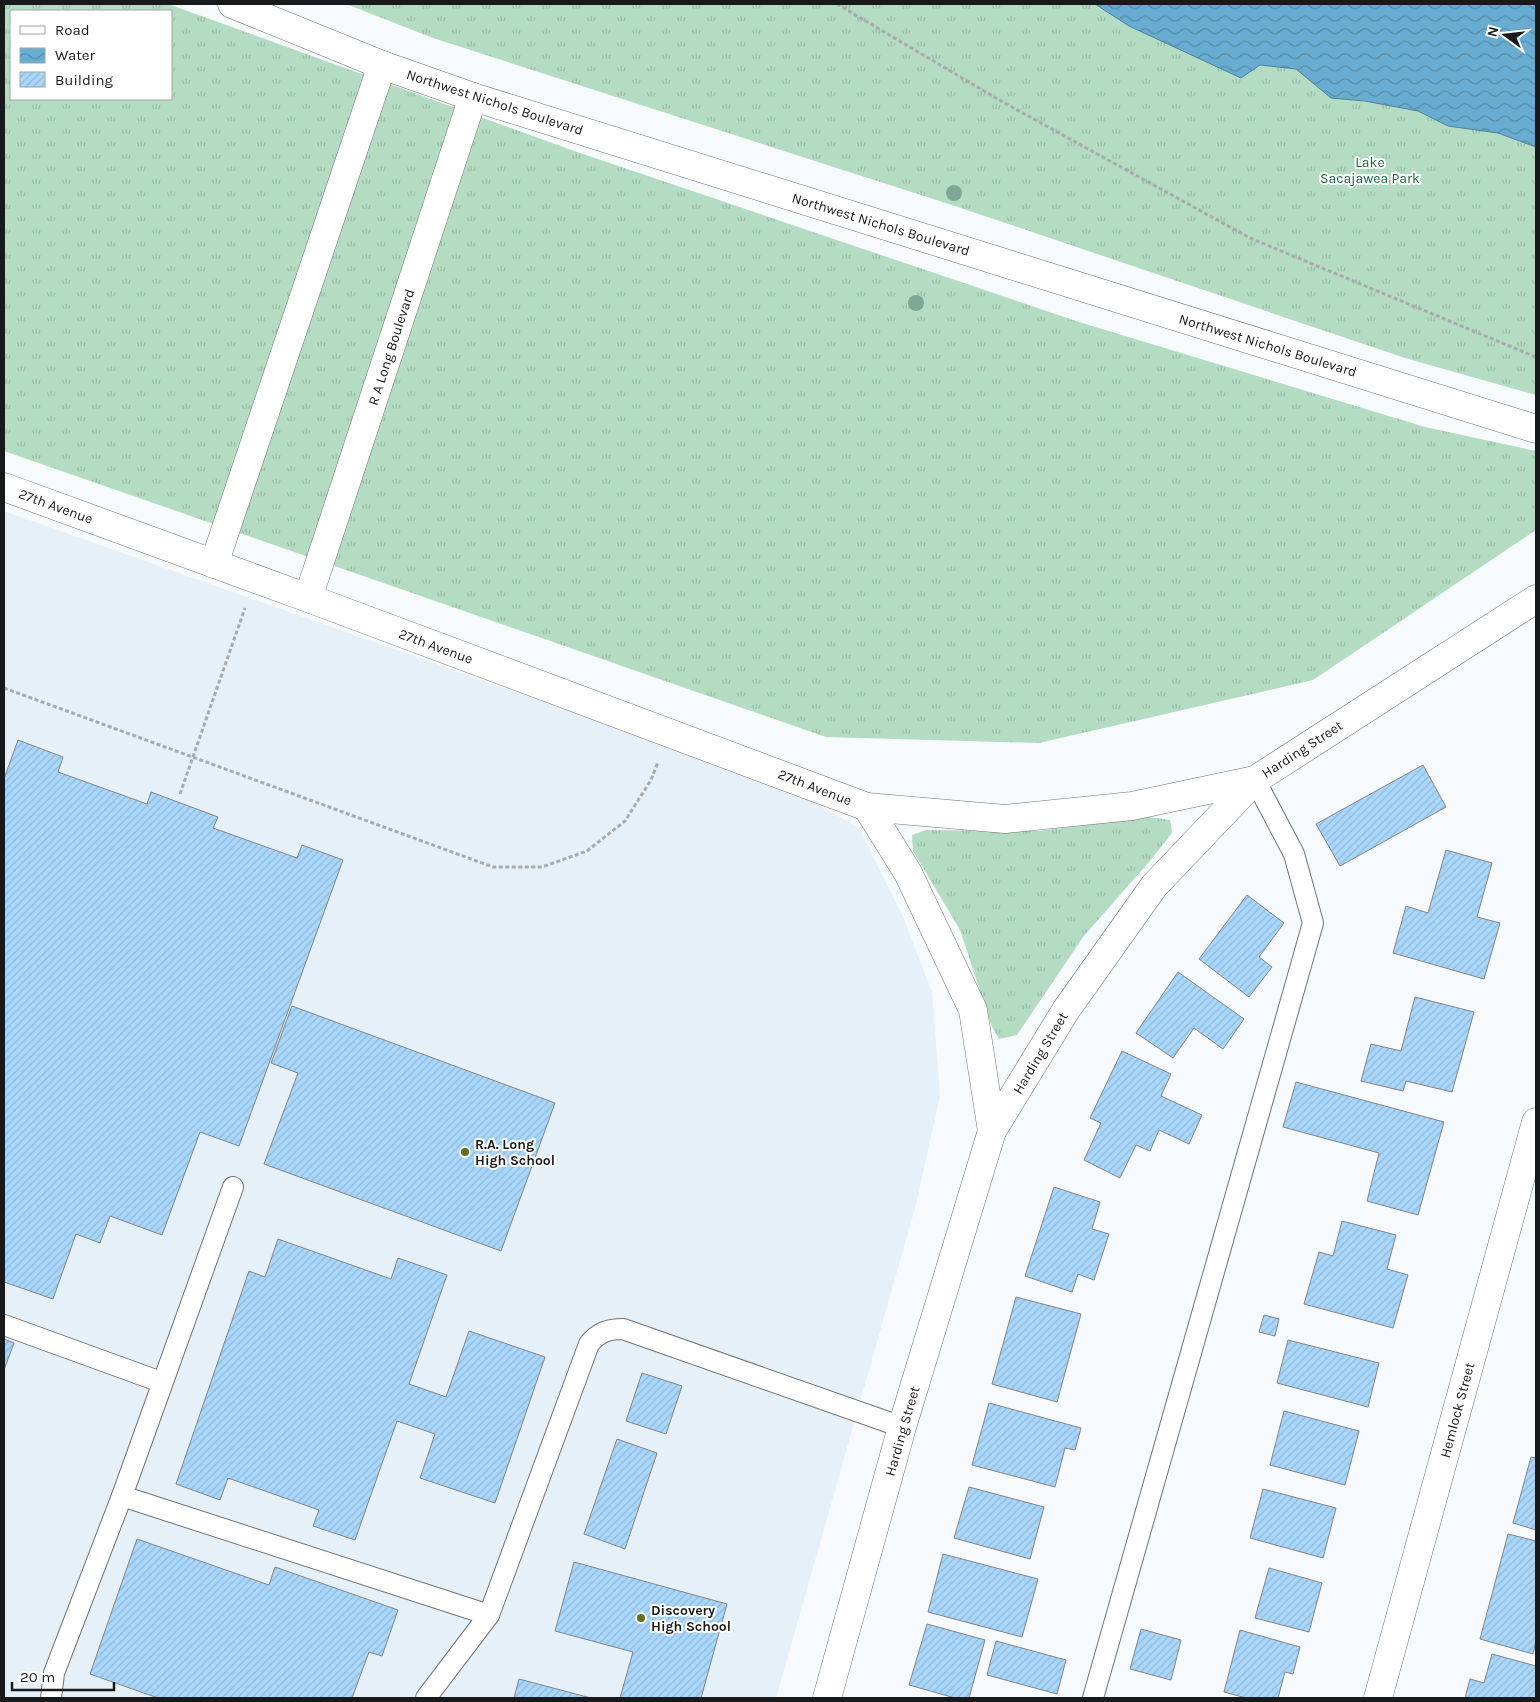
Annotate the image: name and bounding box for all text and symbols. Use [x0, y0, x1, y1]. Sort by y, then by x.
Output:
legend [10, 10, 172, 100]
north arrow [1480, 10, 1530, 60]
text: Road [55, 21, 90, 39]
text: N [1483, 25, 1502, 39]
text: Water [55, 46, 96, 64]
street label: Northwest Nichols Boulevard [404, 66, 585, 139]
text: Building [55, 71, 113, 89]
park label: Lake Sacajawea Park [1320, 154, 1420, 187]
street label: Northwest Nichols Boulevard [790, 189, 972, 260]
street label: R A Long Boulevard [365, 287, 418, 407]
street label: Northwest Nichols Boulevard [1177, 310, 1359, 381]
street label: 27th Avenue [16, 485, 95, 528]
street label: 27th Avenue [396, 625, 475, 668]
street label: Harding Street [1259, 717, 1346, 782]
street label: 27th Avenue [775, 766, 854, 809]
street label: Harding Street [1009, 1009, 1072, 1097]
place label: R.A. Long High School [475, 1136, 555, 1169]
marker: R.A. Long High School [459, 1146, 471, 1158]
street label: Hemlock Street [1437, 1361, 1478, 1460]
street label: Harding Street [882, 1384, 923, 1478]
place label: Discovery High School [651, 1602, 731, 1635]
marker: Discovery High School [635, 1612, 647, 1624]
scale bar [12, 1660, 115, 1692]
text: 20 m [20, 1668, 55, 1686]

